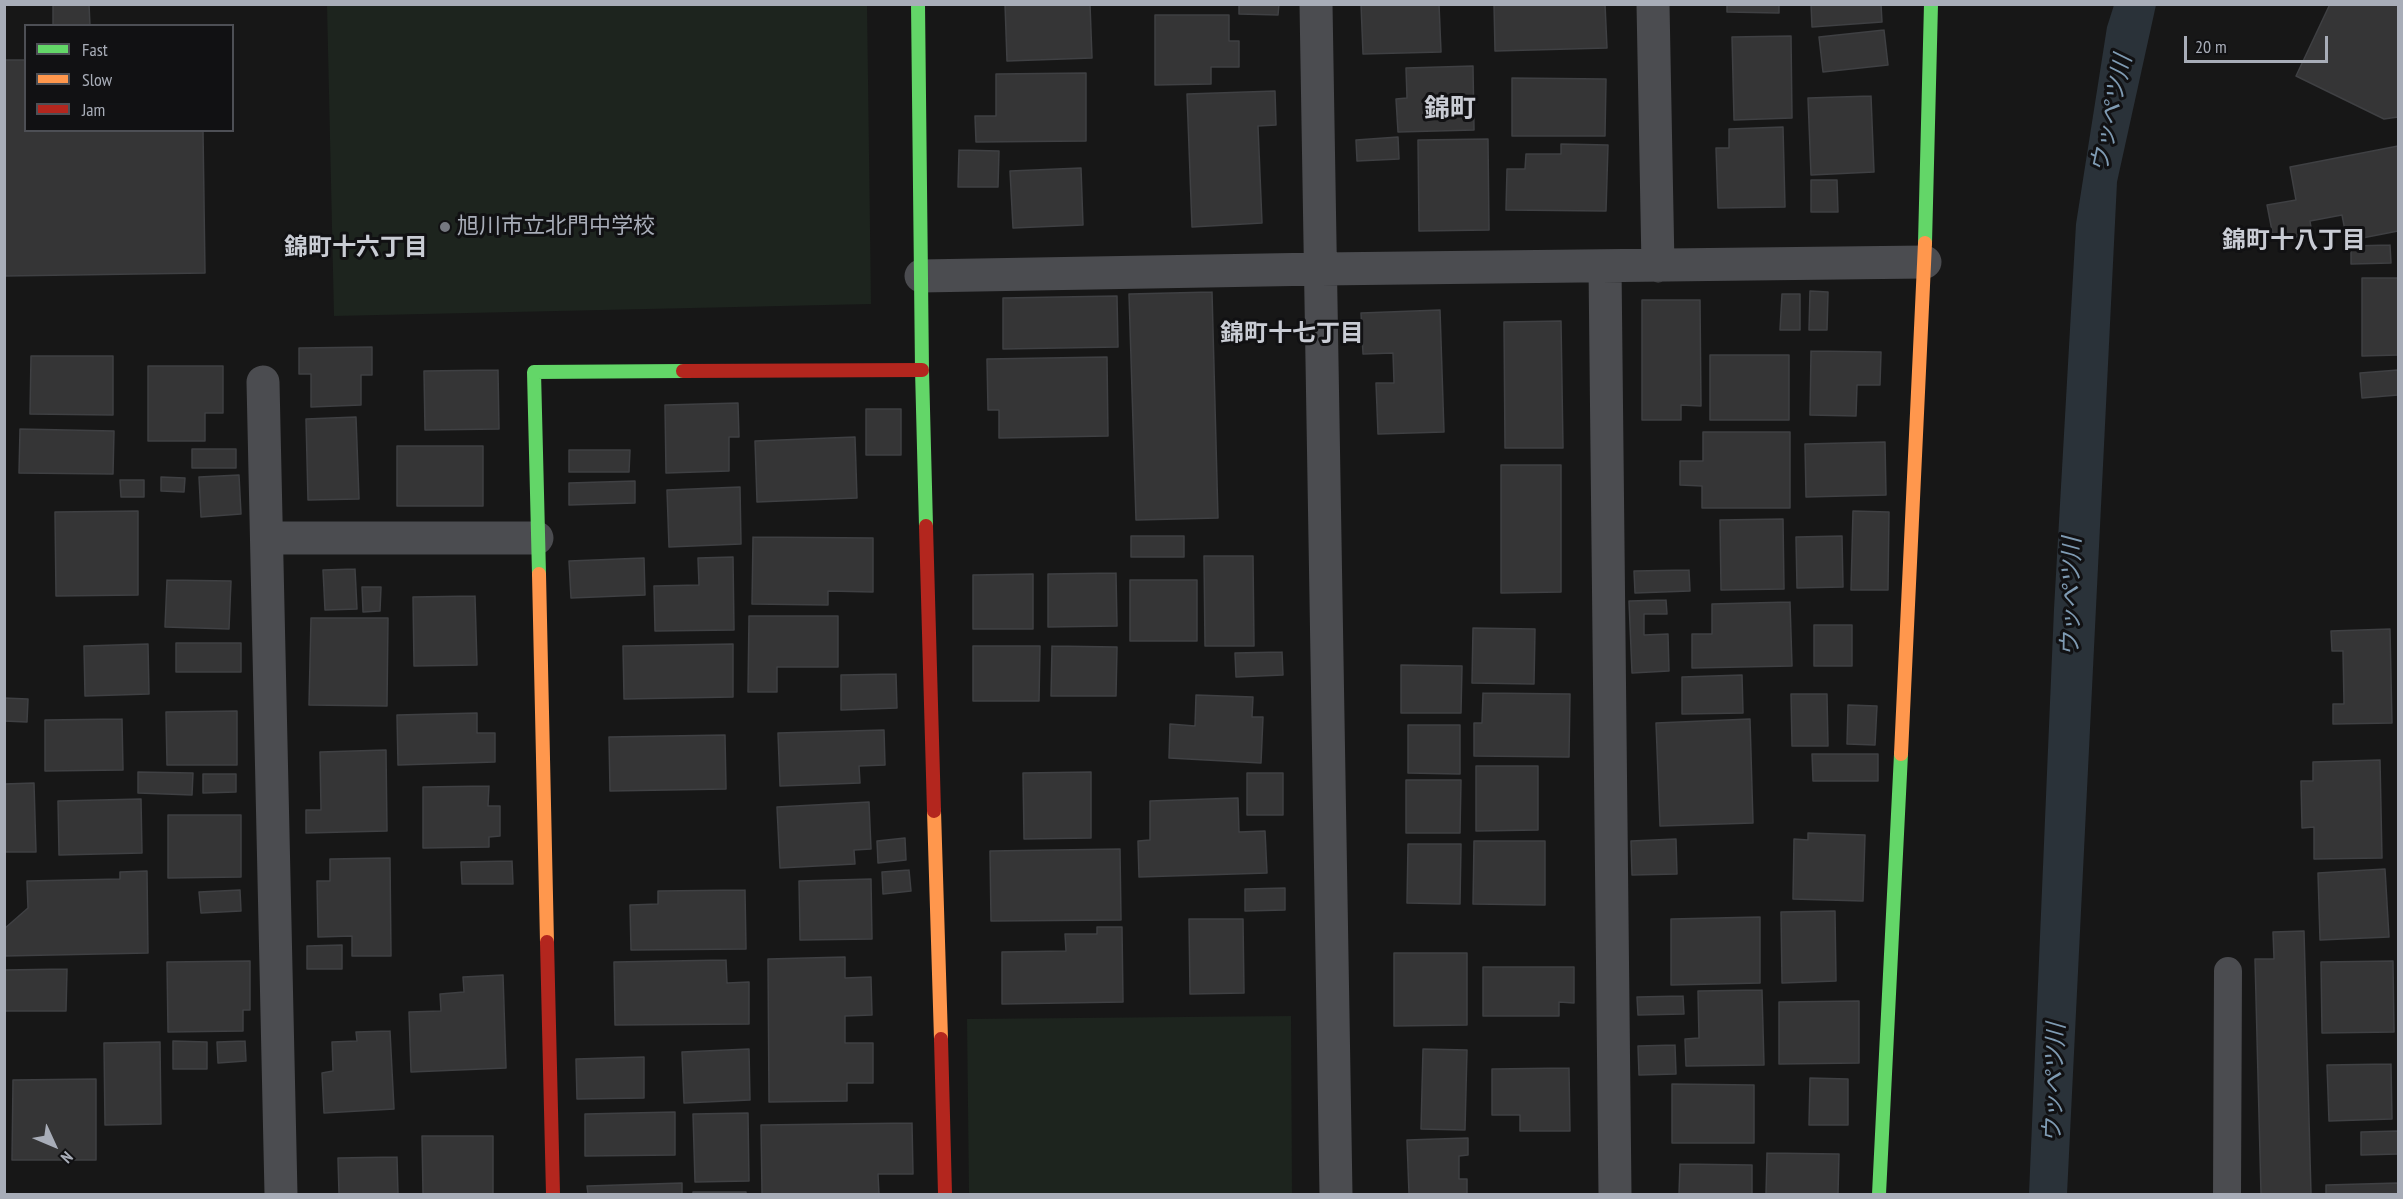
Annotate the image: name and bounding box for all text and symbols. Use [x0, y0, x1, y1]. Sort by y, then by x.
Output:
legend [24, 24, 234, 132]
scale bar [2187, 24, 2331, 62]
text: 20 m [2195, 35, 2227, 58]
text: Fast [82, 38, 108, 61]
water label: ウッペツ川 [2085, 52, 2139, 176]
text: Slow [82, 68, 112, 91]
district label: 錦町 [1424, 94, 1476, 126]
text: Jam [82, 98, 105, 121]
place label: 旭川市立北門中学校 [457, 214, 655, 240]
marker: 旭川市立北門中学校 [438, 220, 452, 234]
district label: 錦町十八丁目 [2222, 227, 2366, 255]
district label: 錦町十六丁目 [284, 234, 428, 262]
district label: 錦町十七丁目 [1220, 320, 1364, 348]
water label: ウッペツ川 [2057, 537, 2087, 657]
water label: ウッペツ川 [2039, 1023, 2071, 1143]
north arrow [24, 1115, 84, 1175]
text: N [57, 1147, 77, 1168]

